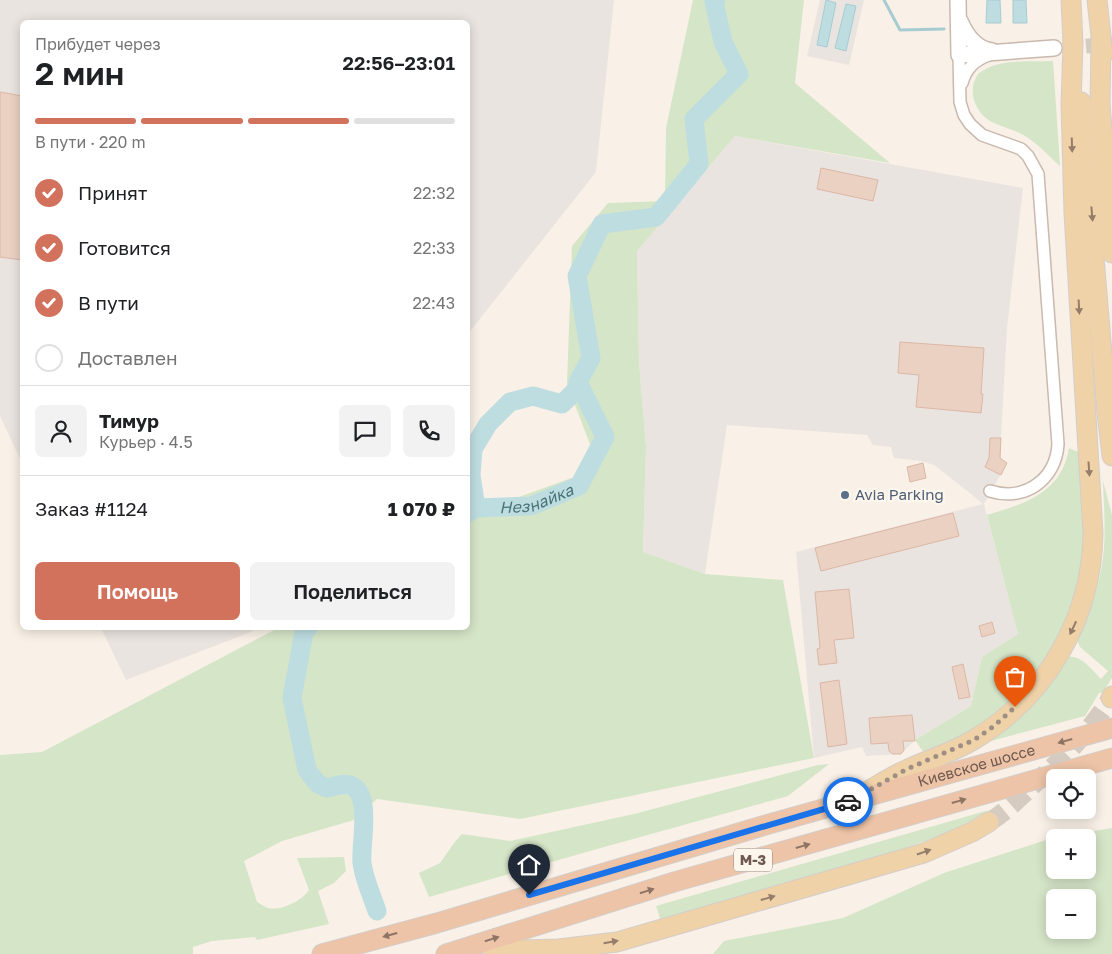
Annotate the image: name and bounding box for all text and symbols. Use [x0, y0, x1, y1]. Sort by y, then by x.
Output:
text: Прибудет через [35, 34, 161, 54]
text: 22:56–23:01 [343, 51, 455, 74]
text: 2 мин [35, 54, 124, 92]
text: В пути · 220 m [35, 132, 146, 152]
one-way arrow [1068, 137, 1076, 153]
icon: check [35, 179, 63, 207]
text: Принят [78, 181, 147, 204]
text: 22:32 [413, 183, 455, 203]
one-way arrow [1088, 206, 1096, 222]
icon: check [35, 234, 63, 262]
text: Готовится [78, 236, 171, 259]
text: 22:33 [413, 238, 455, 258]
icon: check [35, 289, 63, 317]
text: В пути [78, 291, 139, 314]
text: 22:43 [413, 293, 455, 313]
one-way arrow [1075, 299, 1083, 315]
text: Доставлен [78, 346, 178, 369]
button: person [35, 405, 87, 457]
button: chat [339, 405, 391, 457]
button: phone [403, 405, 455, 457]
text: Тимур [99, 409, 159, 432]
text: Курьер · 4.5 [99, 432, 193, 452]
one-way arrow [1086, 461, 1094, 477]
water label: Незнайка [499, 479, 577, 517]
place label: Avia Parking [855, 485, 944, 503]
marker: Avia Parking [839, 489, 851, 501]
text: Заказ #1124 [35, 497, 148, 520]
text: 1 070 ₽ [388, 497, 455, 520]
button: Помощь [35, 562, 240, 620]
button: Поделиться [250, 562, 455, 620]
one-way arrow [1068, 621, 1077, 636]
pin [994, 656, 1036, 707]
icon: bag [1001, 663, 1029, 691]
one-way arrow [1057, 738, 1072, 746]
street label: Киевское шоссе [915, 740, 1037, 790]
map controls [1046, 769, 1096, 939]
button: locate [1046, 769, 1096, 819]
courier [823, 777, 873, 827]
icon: car [834, 788, 862, 816]
one-way arrow [952, 797, 967, 805]
button: + [1046, 829, 1096, 879]
one-way arrow [796, 841, 811, 849]
pin [508, 844, 550, 895]
road number: М-3 [734, 848, 772, 872]
one-way arrow [916, 848, 931, 855]
icon: home [515, 851, 543, 879]
one-way arrow [640, 886, 655, 894]
button: − [1046, 889, 1096, 939]
one-way arrow [760, 894, 775, 902]
one-way arrow [382, 932, 397, 940]
one-way arrow [485, 935, 500, 943]
one-way arrow [604, 938, 620, 946]

